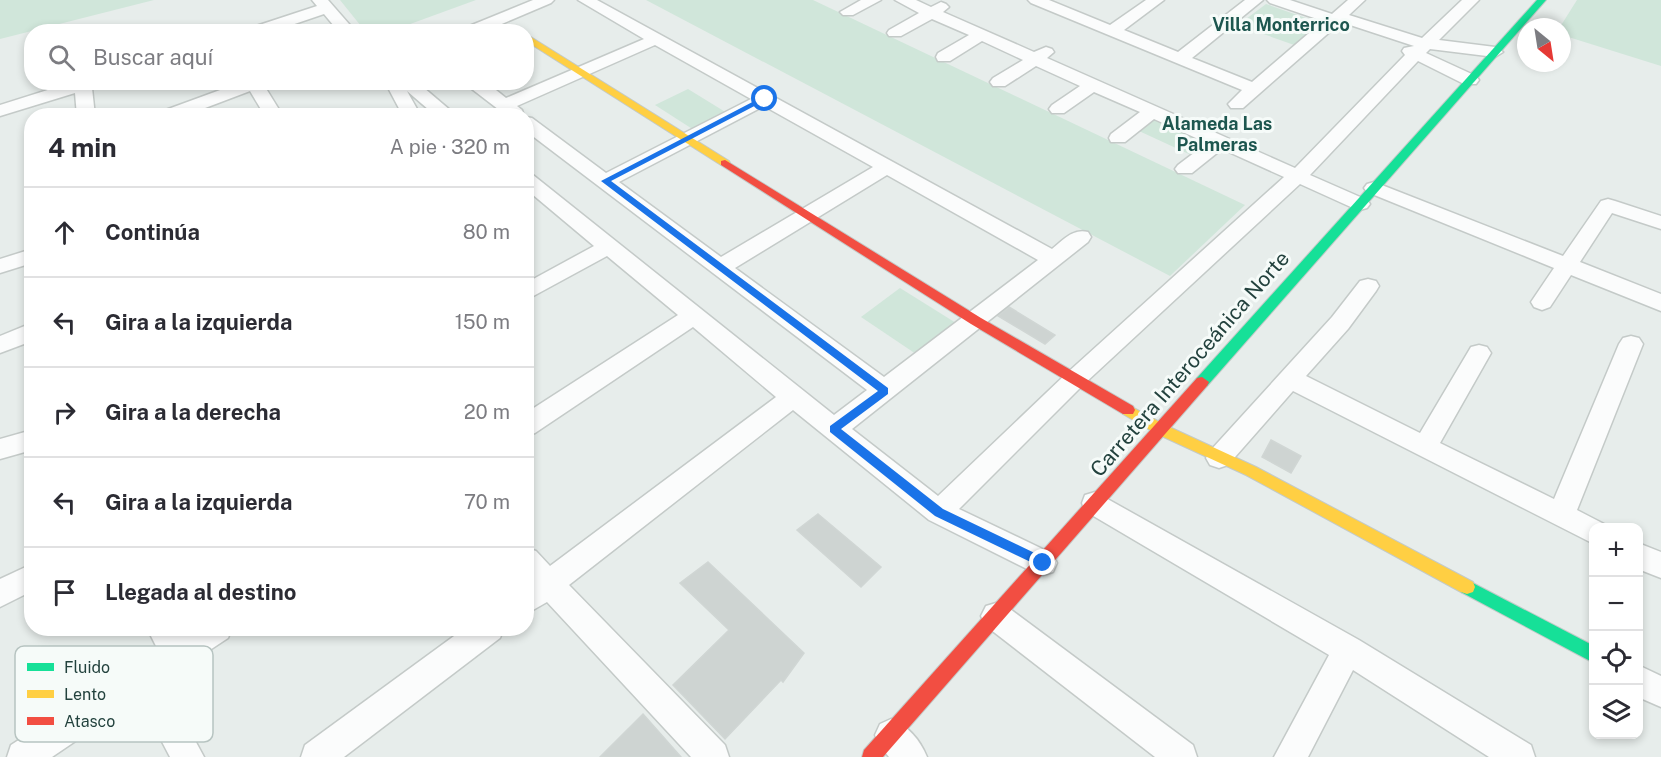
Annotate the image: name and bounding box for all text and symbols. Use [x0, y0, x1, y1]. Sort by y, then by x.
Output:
district label: Villa Monterrico [1212, 14, 1350, 35]
north arrow [1517, 18, 1571, 72]
search box [24, 24, 534, 90]
icon: search [45, 41, 78, 74]
text: Buscar aquí [93, 44, 213, 70]
route start [751, 85, 777, 111]
district label: Alameda Las Palmeras [1162, 113, 1272, 155]
text: 4 min [48, 132, 117, 163]
text: A pie · 320 m [390, 135, 510, 159]
icon: ahead [48, 216, 81, 249]
text: Continúa [105, 219, 200, 245]
text: 80 m [463, 220, 510, 244]
street label: Carretera Interoceánica Norte [1085, 246, 1294, 481]
icon: left [48, 306, 81, 339]
text: Gira a la izquierda [105, 309, 292, 335]
text: 150 m [455, 310, 510, 334]
icon: right [48, 396, 81, 429]
text: Gira a la derecha [105, 399, 281, 425]
text: 20 m [464, 400, 510, 424]
icon: left [48, 486, 81, 519]
text: Gira a la izquierda [105, 489, 292, 515]
text: 70 m [464, 490, 510, 514]
map controls [1589, 523, 1643, 739]
button: + [1589, 523, 1643, 577]
route end [1029, 549, 1055, 575]
icon: arrive [48, 576, 81, 609]
button: − [1589, 577, 1643, 631]
text: Llegada al destino [105, 579, 296, 605]
button: locate [1589, 631, 1643, 685]
legend [15, 646, 213, 742]
text: Fluido [64, 658, 110, 677]
text: Lento [64, 685, 106, 704]
button: layers [1589, 685, 1643, 739]
text: Atasco [64, 712, 115, 731]

